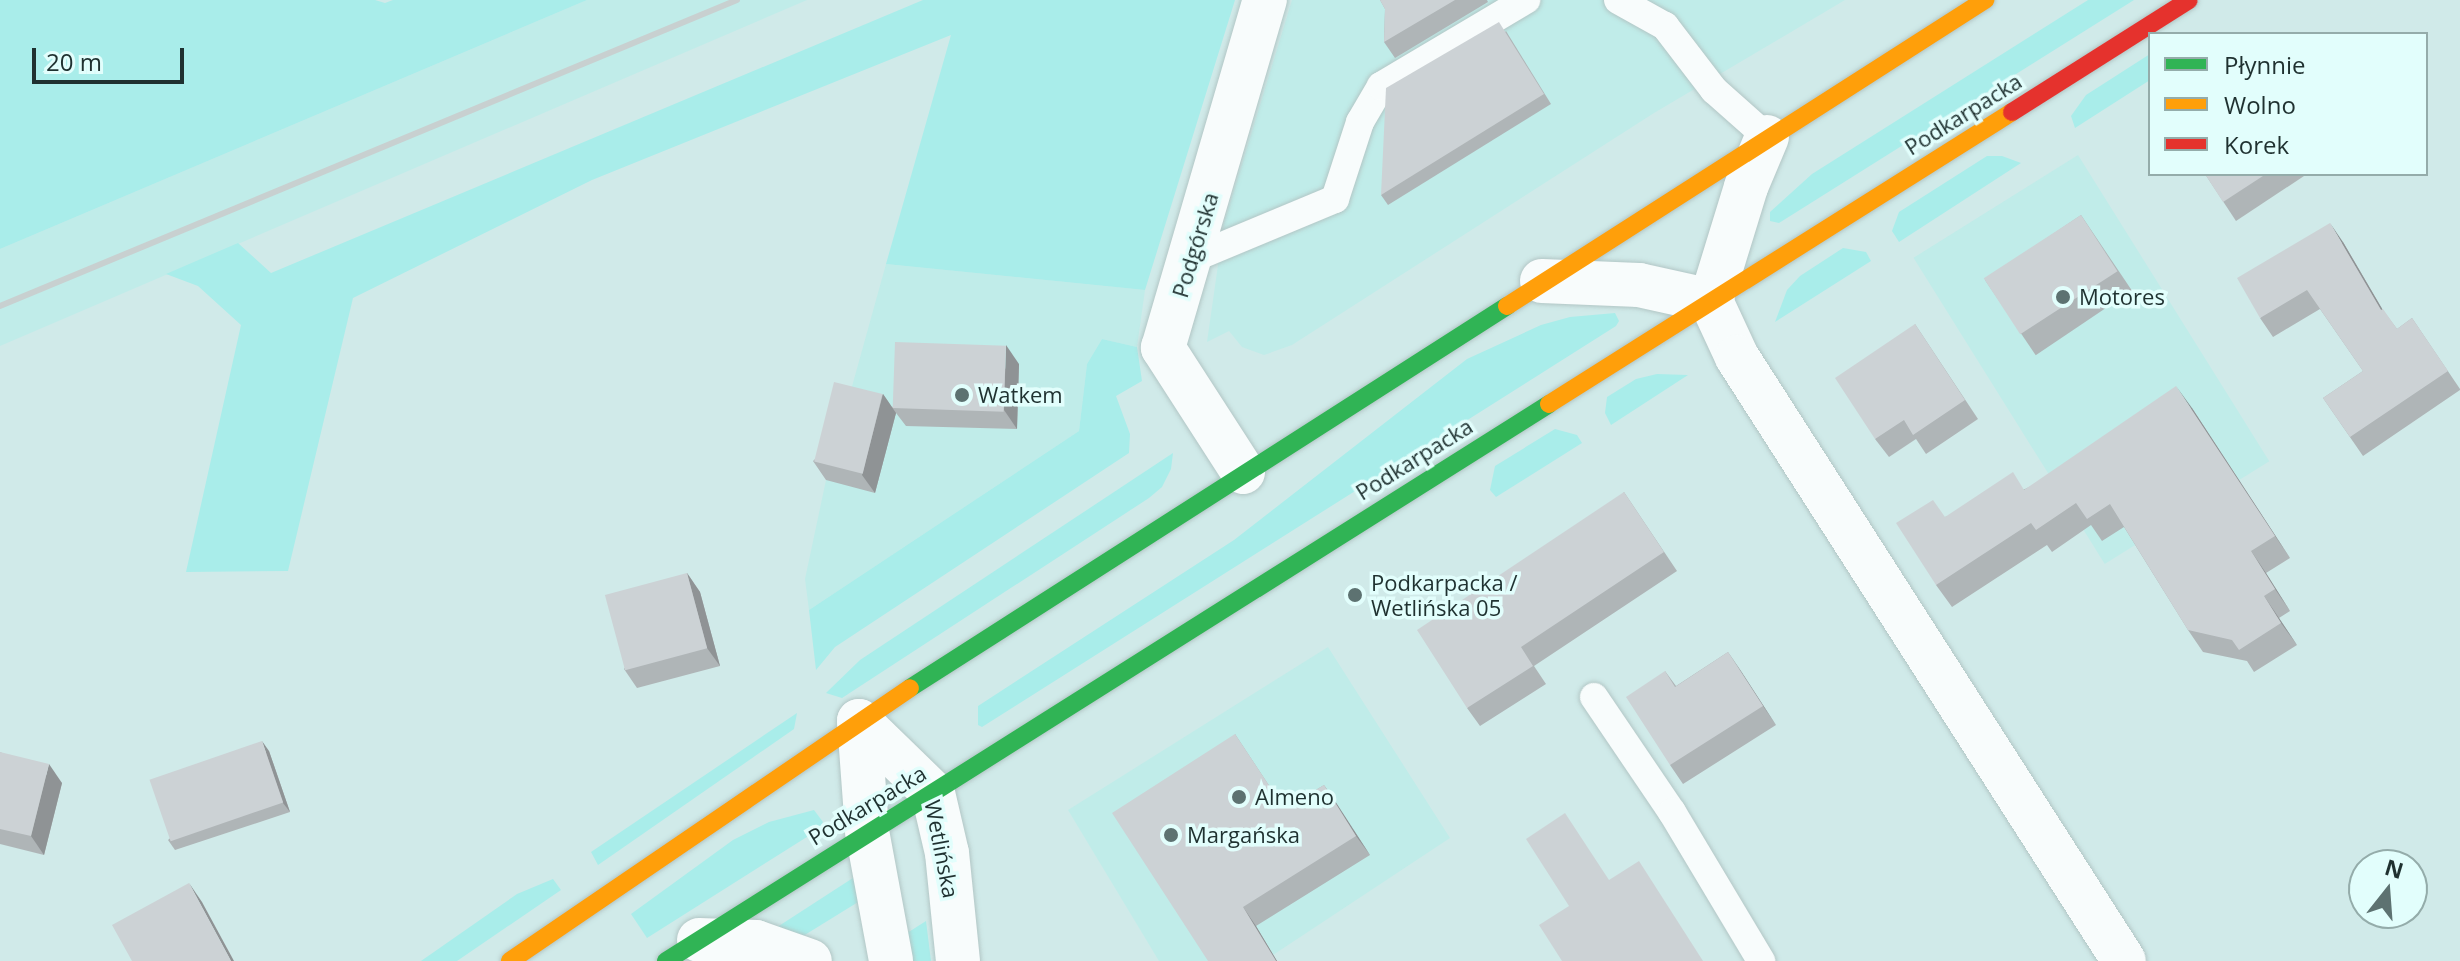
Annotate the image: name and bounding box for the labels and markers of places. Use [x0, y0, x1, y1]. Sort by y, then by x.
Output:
place label: Motores [2079, 284, 2165, 310]
marker: Motores [2054, 288, 2072, 306]
place label: Watkem [978, 382, 1063, 408]
marker: Watkem [953, 386, 971, 404]
place label: Podkarpacka / Wetlińska 05 [1371, 569, 1517, 620]
marker: Podkarpacka / Wetlińska 05 [1346, 586, 1364, 604]
place label: Almeno [1255, 784, 1334, 810]
marker: Almeno [1230, 788, 1248, 806]
place label: Margańska [1187, 822, 1300, 848]
marker: Margańska [1162, 826, 1180, 844]

